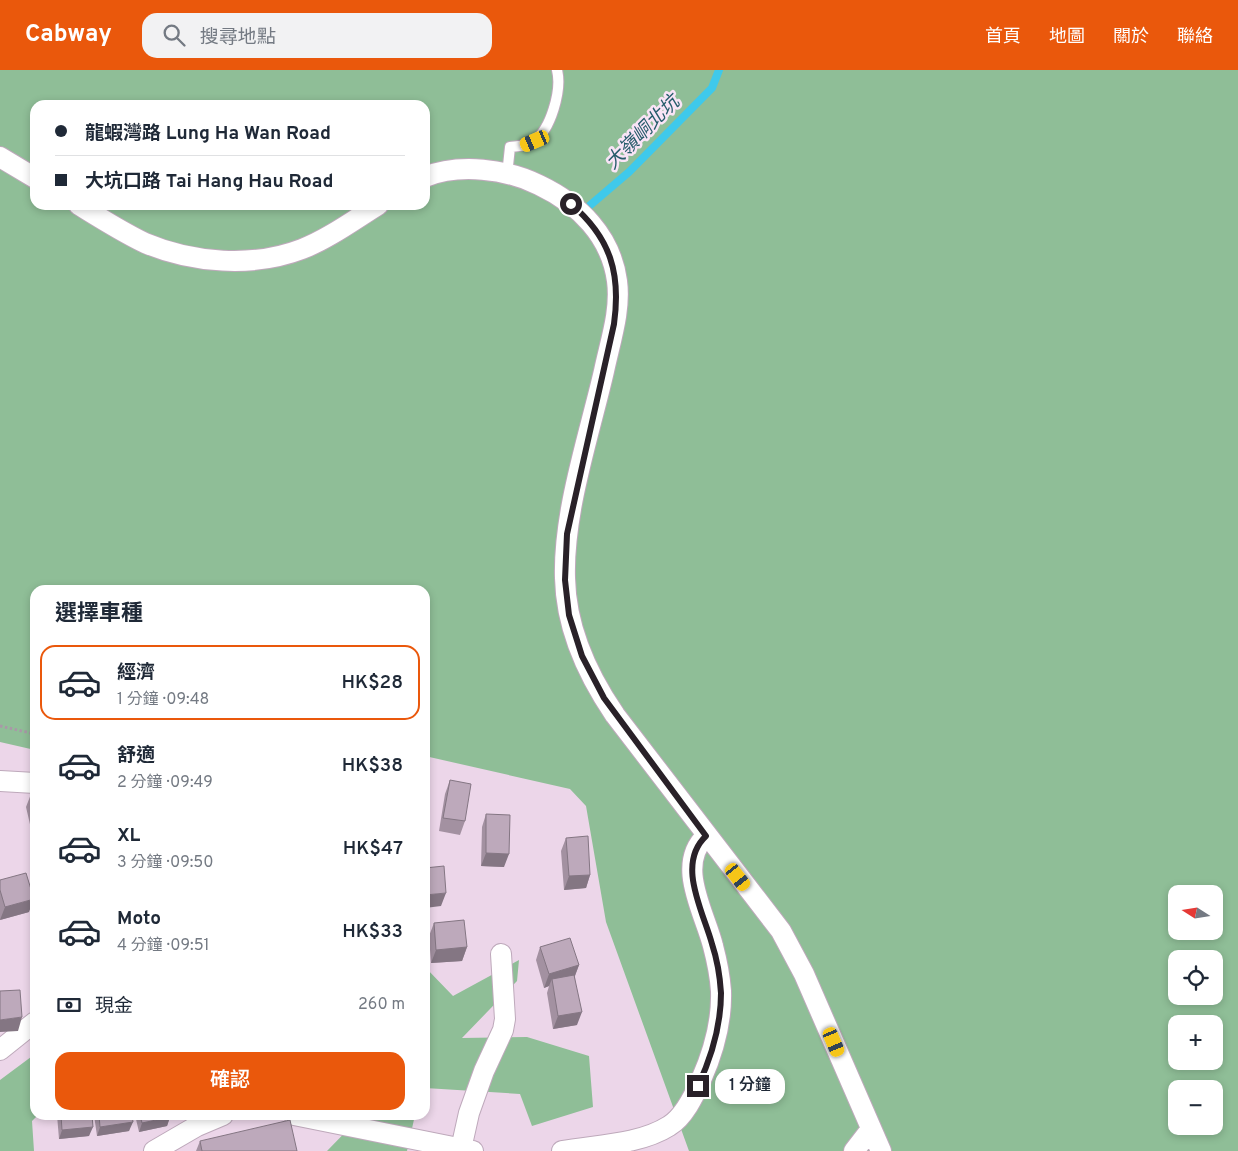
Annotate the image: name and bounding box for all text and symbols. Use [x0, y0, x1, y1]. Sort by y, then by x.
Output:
search box [142, 13, 492, 58]
text: Cabway [25, 20, 112, 50]
icon: search [160, 21, 188, 49]
text: 搜尋地點 [200, 26, 276, 50]
text: 首頁 [985, 26, 1021, 49]
text: 地圖 [1049, 26, 1085, 49]
text: 關於 [1113, 26, 1149, 49]
text: 聯絡 [1177, 26, 1213, 49]
water label: 大嶺峒北坑 [601, 89, 687, 175]
text: 龍蝦灣路 Lung Ha Wan Road [85, 122, 331, 146]
car [518, 128, 551, 154]
text: 大坑口路 Tai Hang Hau Road [85, 170, 333, 194]
route start [560, 193, 582, 215]
text: 選擇車種 [55, 601, 143, 628]
icon: car [57, 660, 102, 705]
text: 經濟 [117, 661, 155, 685]
text: HK$28 [342, 671, 403, 695]
text: 1 分鐘 · 09:48 [117, 690, 209, 710]
icon: car [57, 743, 102, 788]
text: 舒適 [117, 744, 155, 768]
text: HK$38 [342, 754, 403, 778]
text: 2 分鐘 · 09:49 [117, 773, 213, 793]
text: XL [117, 824, 140, 848]
icon: car [57, 826, 102, 871]
text: HK$47 [343, 837, 403, 861]
text: 3 分鐘 · 09:50 [117, 853, 214, 873]
car [722, 861, 753, 893]
north arrow [1168, 885, 1222, 940]
map controls [1168, 885, 1223, 1135]
text: Moto [117, 907, 161, 931]
icon: car [57, 909, 102, 954]
text: HK$33 [342, 920, 403, 944]
text: 4 分鐘 · 09:51 [117, 936, 210, 956]
button: locate [1168, 950, 1223, 1005]
icon: cash [55, 991, 83, 1019]
text: 現金 [95, 995, 133, 1019]
text: 260 m [358, 995, 405, 1015]
button: + [1168, 1015, 1223, 1070]
car [821, 1025, 846, 1059]
button: 確認 [55, 1052, 405, 1110]
callout: 1 分鐘 [716, 1068, 786, 1104]
route end [687, 1075, 709, 1097]
text: 1 分鐘 [729, 1076, 771, 1096]
button: − [1168, 1080, 1223, 1135]

